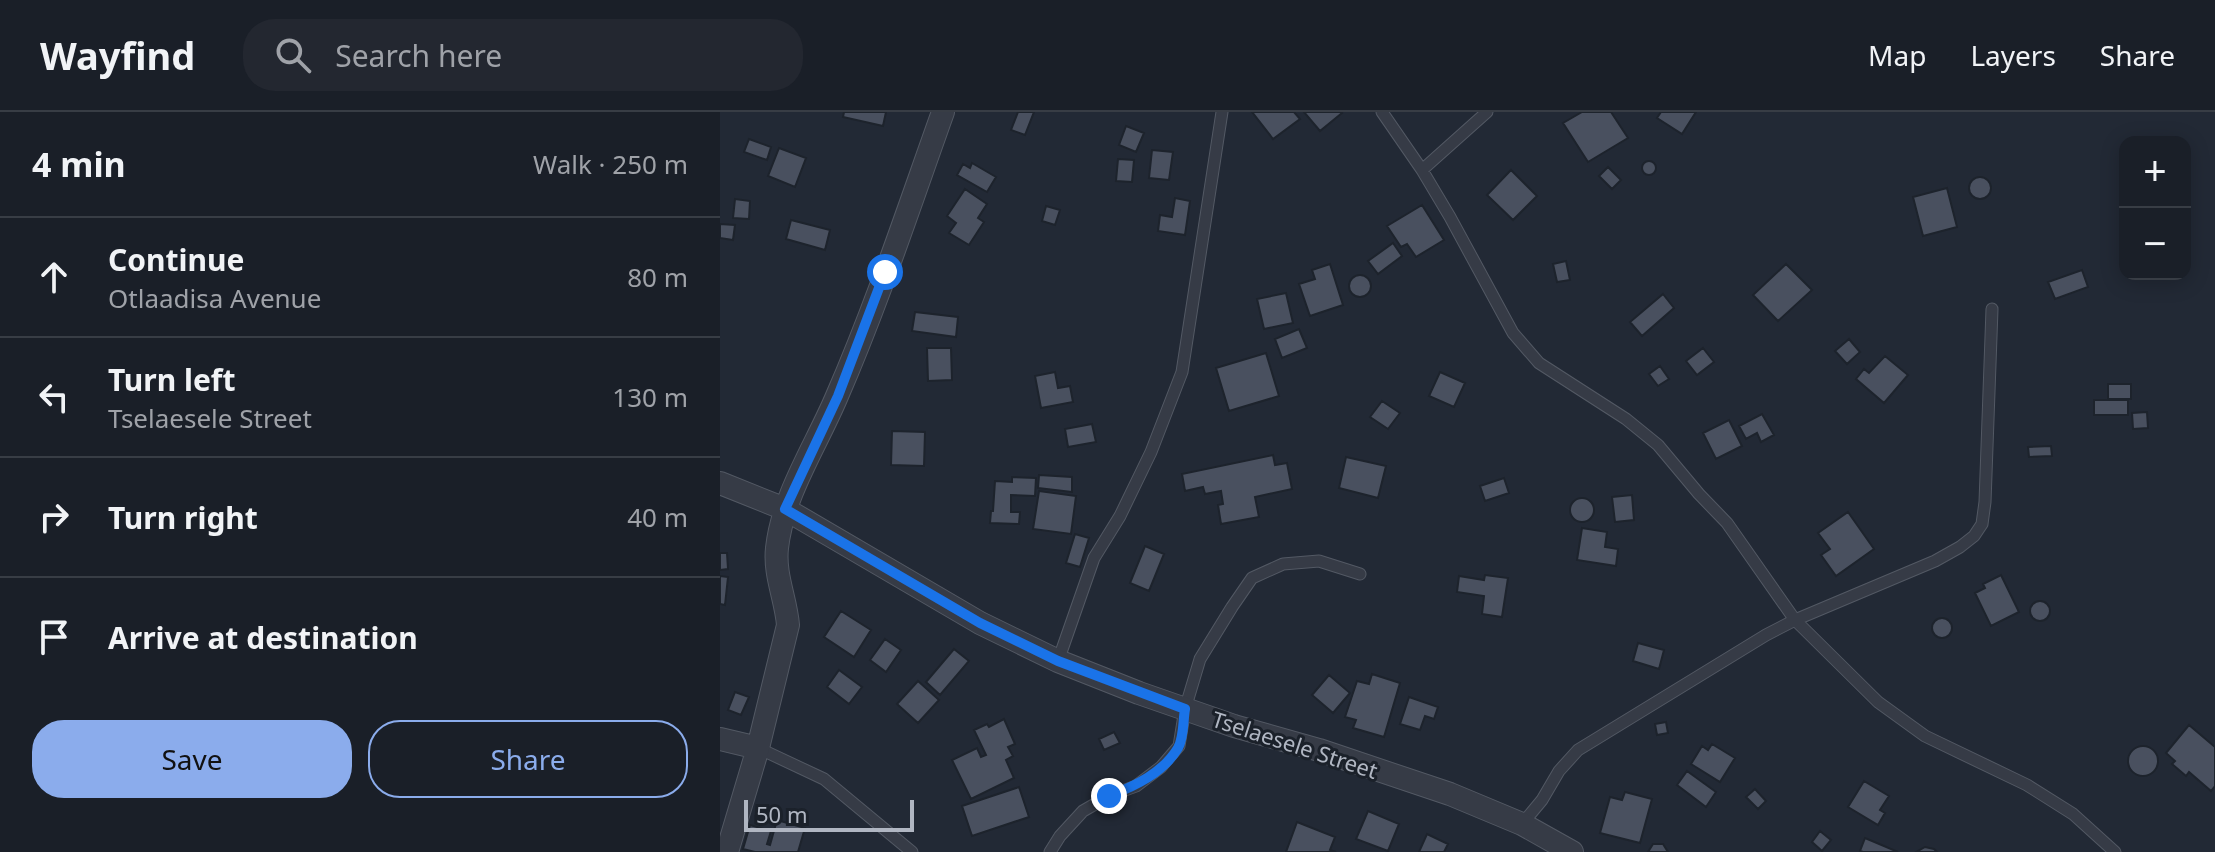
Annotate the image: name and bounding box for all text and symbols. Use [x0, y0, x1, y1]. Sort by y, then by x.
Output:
search box [243, 19, 803, 91]
text: Wayfind [40, 29, 195, 81]
icon: search [271, 33, 315, 77]
text: Search here [335, 35, 502, 76]
text: Map [1868, 36, 1926, 74]
text: Layers [1970, 36, 2056, 74]
text: Share [2100, 36, 2175, 74]
map controls [2119, 136, 2191, 280]
button: + [2119, 136, 2191, 208]
text: 4 min [32, 141, 126, 187]
text: Walk · 250 m [533, 146, 688, 182]
button: − [2119, 208, 2191, 280]
text: Continue [108, 239, 244, 280]
route start [867, 254, 903, 290]
icon: ahead [32, 255, 76, 299]
text: 80 m [627, 259, 688, 295]
text: Otlaadisa Avenue [108, 280, 321, 316]
text: Turn left [108, 359, 236, 400]
icon: left [32, 375, 76, 419]
text: 130 m [612, 379, 688, 415]
text: Tselaesele Street [108, 400, 312, 436]
icon: right [32, 495, 76, 539]
text: Turn right [108, 497, 258, 538]
text: 40 m [627, 499, 688, 535]
icon: arrive [32, 615, 76, 659]
text: Arrive at destination [108, 617, 418, 658]
street label: Tselaesele Street [1208, 703, 1382, 785]
button: Save [32, 720, 352, 798]
button: Share [368, 720, 688, 798]
route end [1091, 778, 1127, 814]
scale bar [744, 796, 914, 832]
text: 50 m [756, 799, 807, 829]

